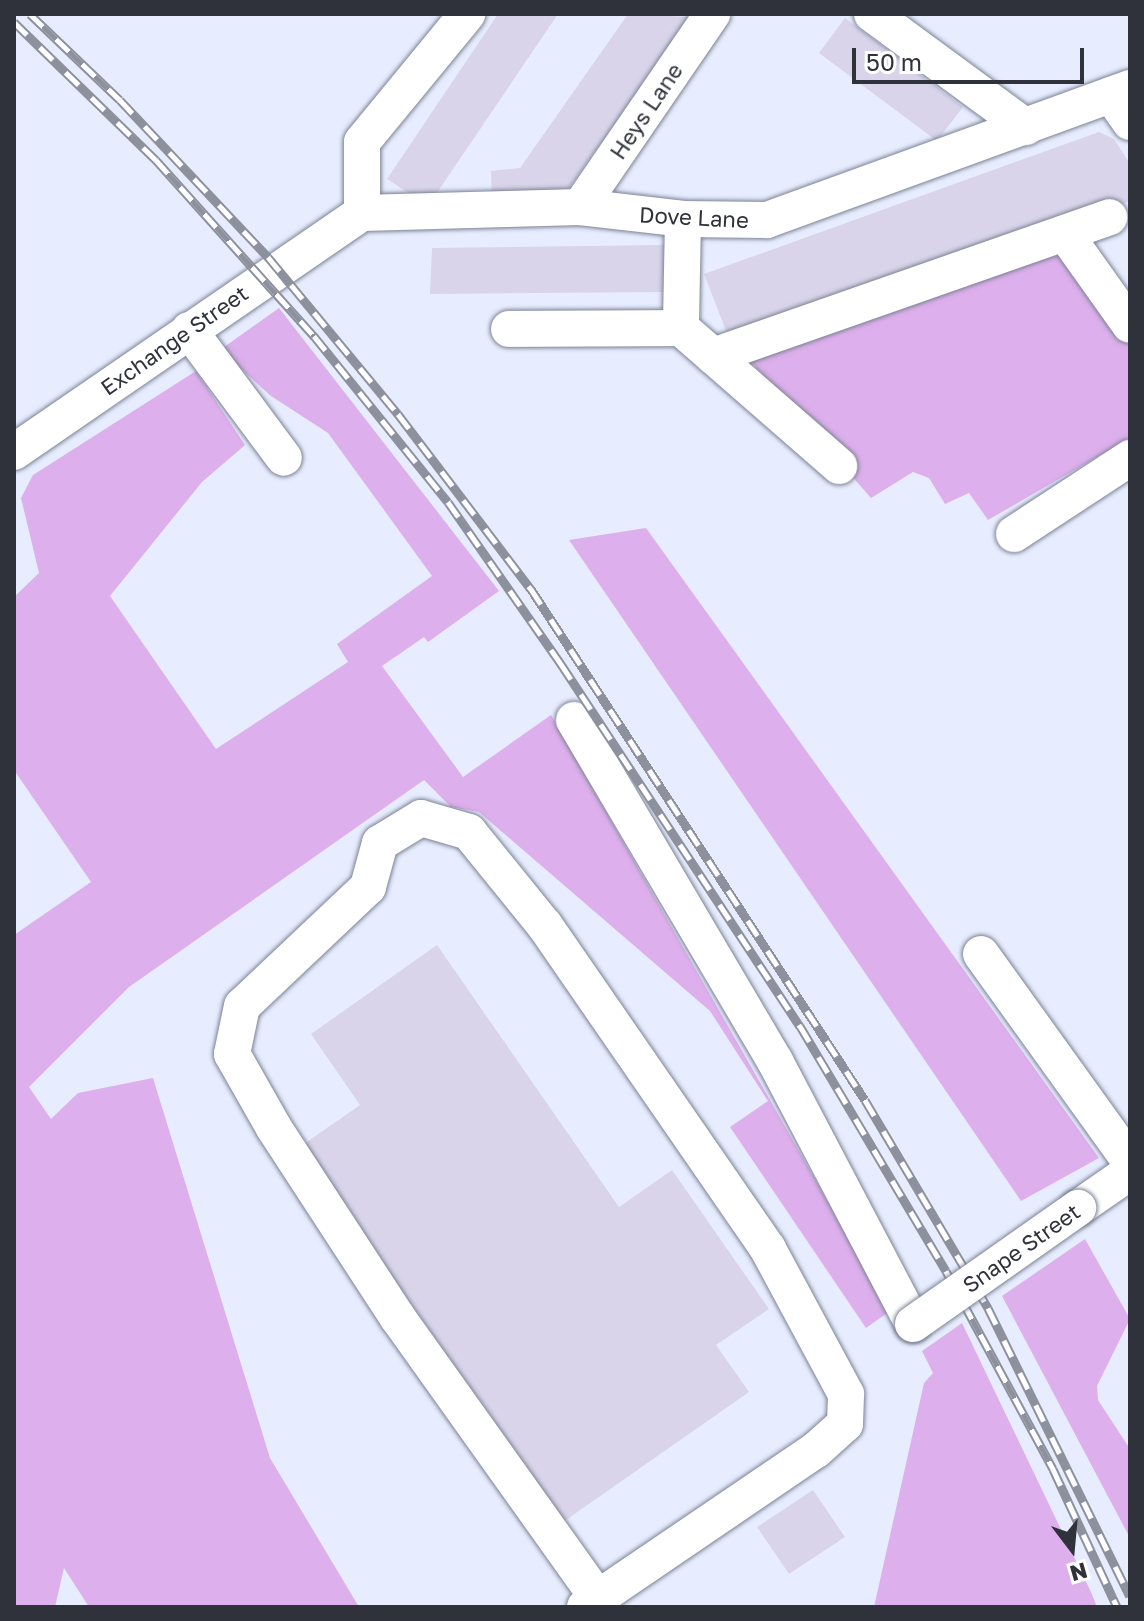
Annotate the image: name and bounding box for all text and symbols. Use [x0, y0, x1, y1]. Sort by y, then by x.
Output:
scale bar [856, 32, 1088, 82]
text: 50 m [866, 47, 922, 76]
street label: Heys Lane [604, 58, 688, 164]
street label: Dove Lane [638, 201, 750, 233]
street label: Exchange Street [95, 279, 253, 401]
street label: Snape Street [957, 1198, 1085, 1298]
north arrow [1032, 1509, 1112, 1589]
text: N [1067, 1557, 1091, 1588]

